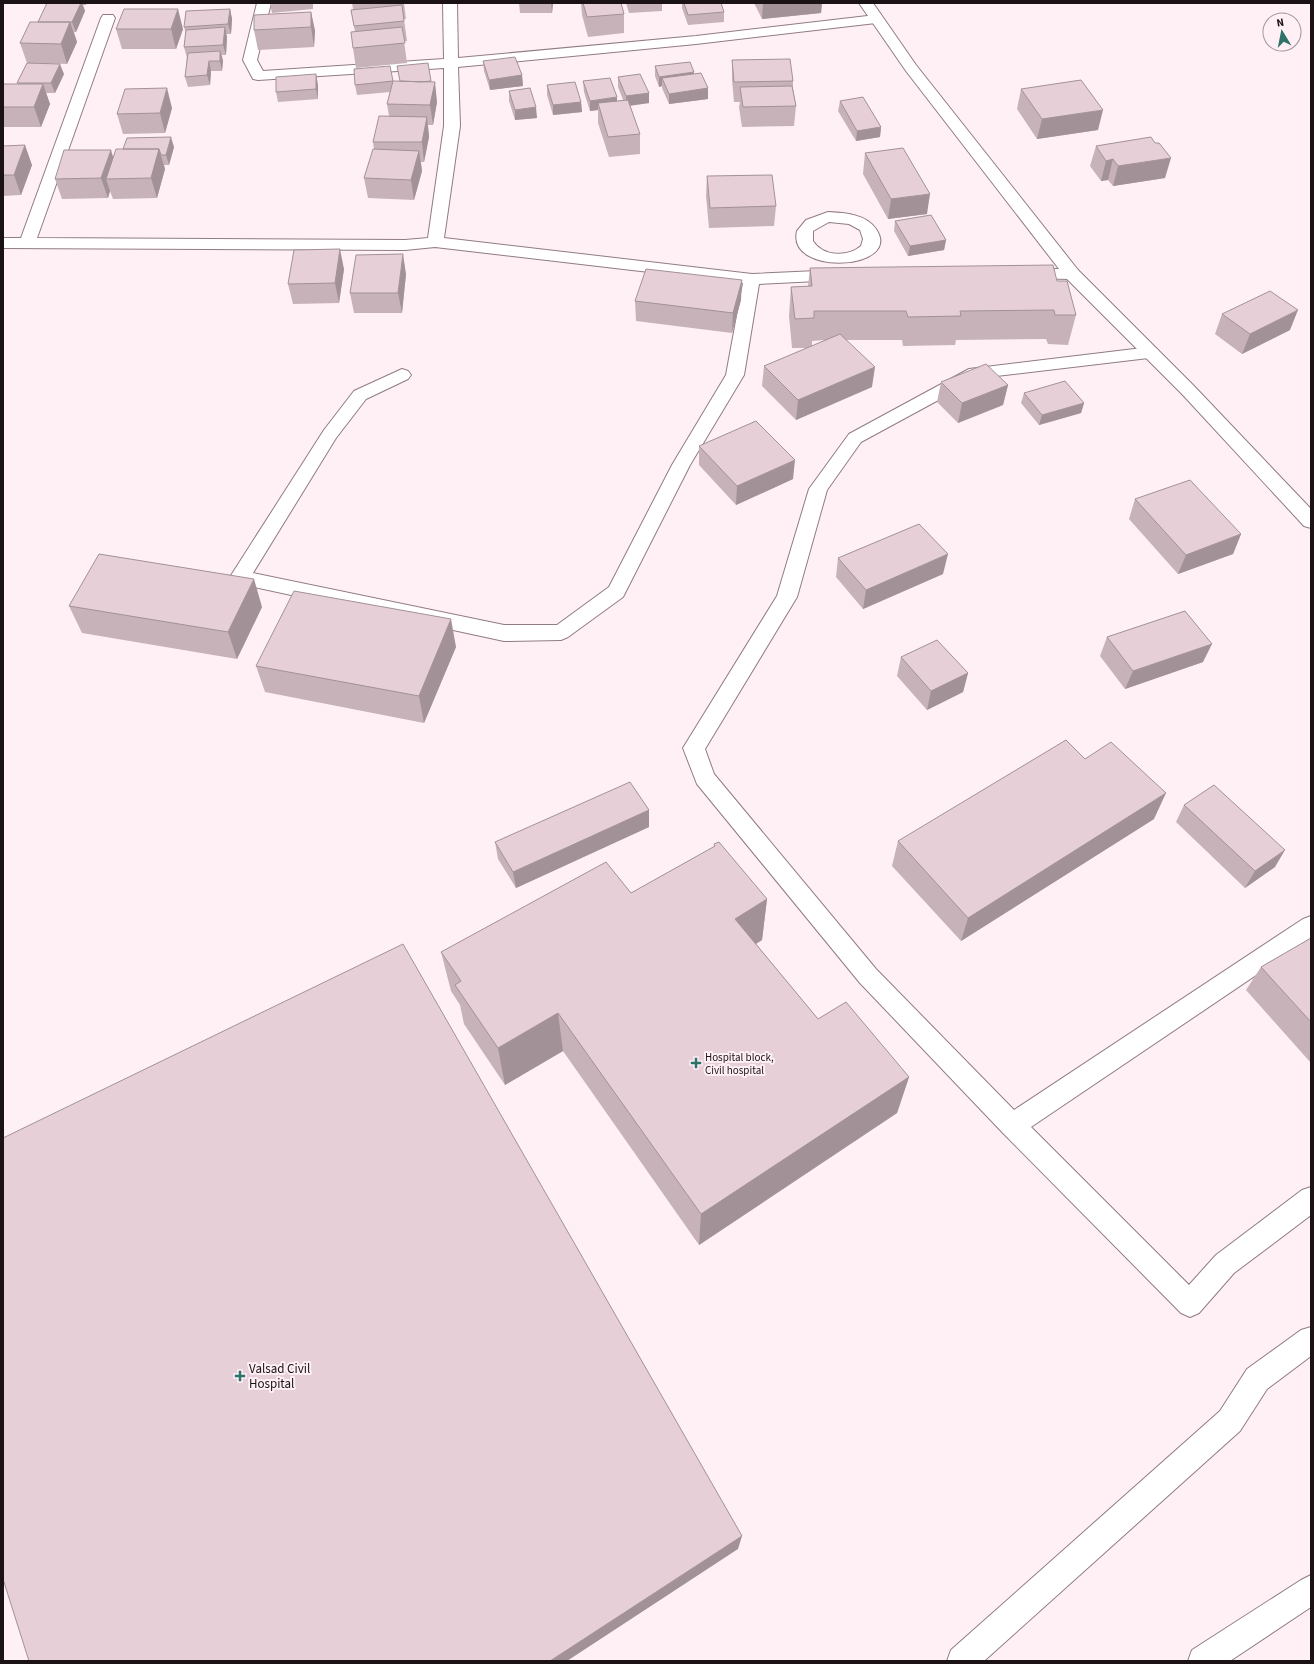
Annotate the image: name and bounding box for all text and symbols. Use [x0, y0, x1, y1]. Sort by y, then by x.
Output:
north arrow [1262, 12, 1302, 52]
text: N [1275, 15, 1285, 31]
place label: Hospital block, Civil hospital [705, 1050, 774, 1078]
marker: Hospital block, Civil hospital [690, 1057, 702, 1069]
place label: Valsad Civil Hospital [249, 1360, 310, 1393]
marker: Valsad Civil Hospital [234, 1370, 246, 1382]

